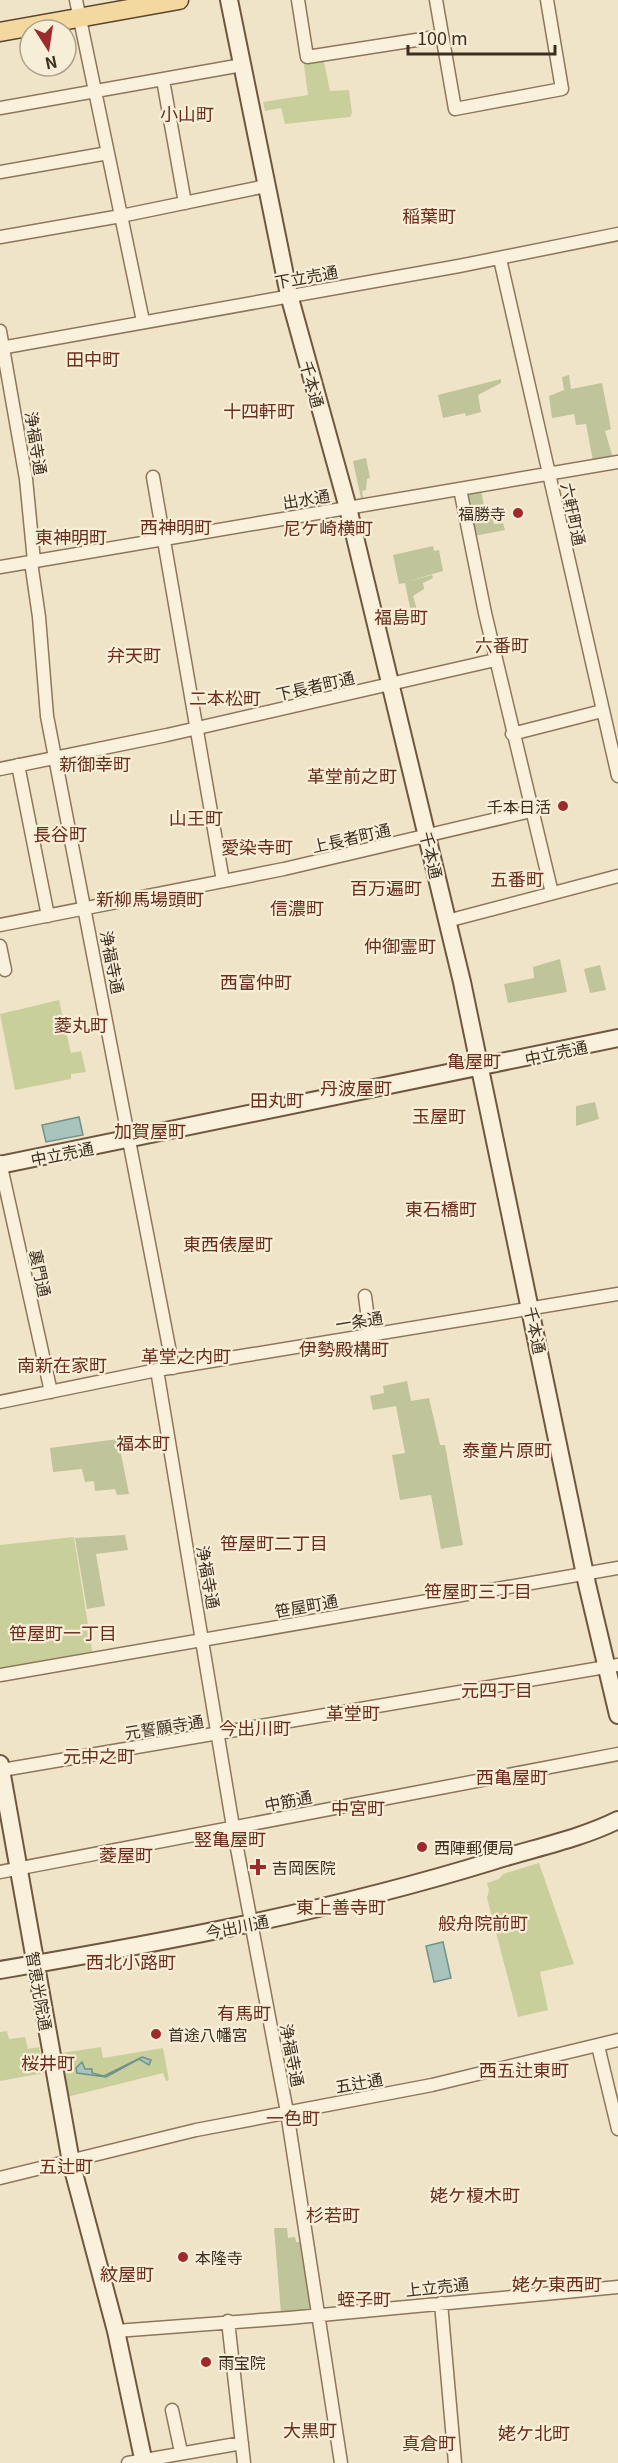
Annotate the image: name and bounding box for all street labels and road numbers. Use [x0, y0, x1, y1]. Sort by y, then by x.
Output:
street label: 下立売通 [272, 259, 340, 293]
street label: 千本通 [295, 358, 331, 410]
street label: 浄福寺通 [20, 410, 54, 476]
street label: 六軒町通 [556, 480, 592, 548]
street label: 出水通 [280, 482, 332, 514]
street label: 下長者町通 [273, 664, 357, 706]
street label: 上長者町通 [309, 816, 393, 858]
street label: 千本通 [415, 829, 449, 881]
street label: 浄福寺通 [95, 928, 131, 996]
street label: 中立売通 [522, 1034, 590, 1070]
street label: 中立売通 [28, 1135, 96, 1171]
street label: 裏門通 [24, 1247, 58, 1299]
street label: 一条通 [333, 1304, 385, 1336]
street label: 千本通 [519, 1304, 553, 1356]
street label: 浄福寺通 [192, 1543, 226, 1611]
street label: 笹屋町通 [272, 1588, 340, 1622]
street label: 元誓願寺通 [123, 1708, 205, 1744]
street label: 中筋通 [262, 1784, 314, 1816]
street label: 今出川通 [203, 1908, 271, 1944]
street label: 智恵光院通 [21, 1950, 59, 2032]
street label: 浄福寺通 [275, 2021, 311, 2089]
street label: 五辻通 [333, 2066, 385, 2098]
street label: 上立売通 [404, 2271, 470, 2301]

